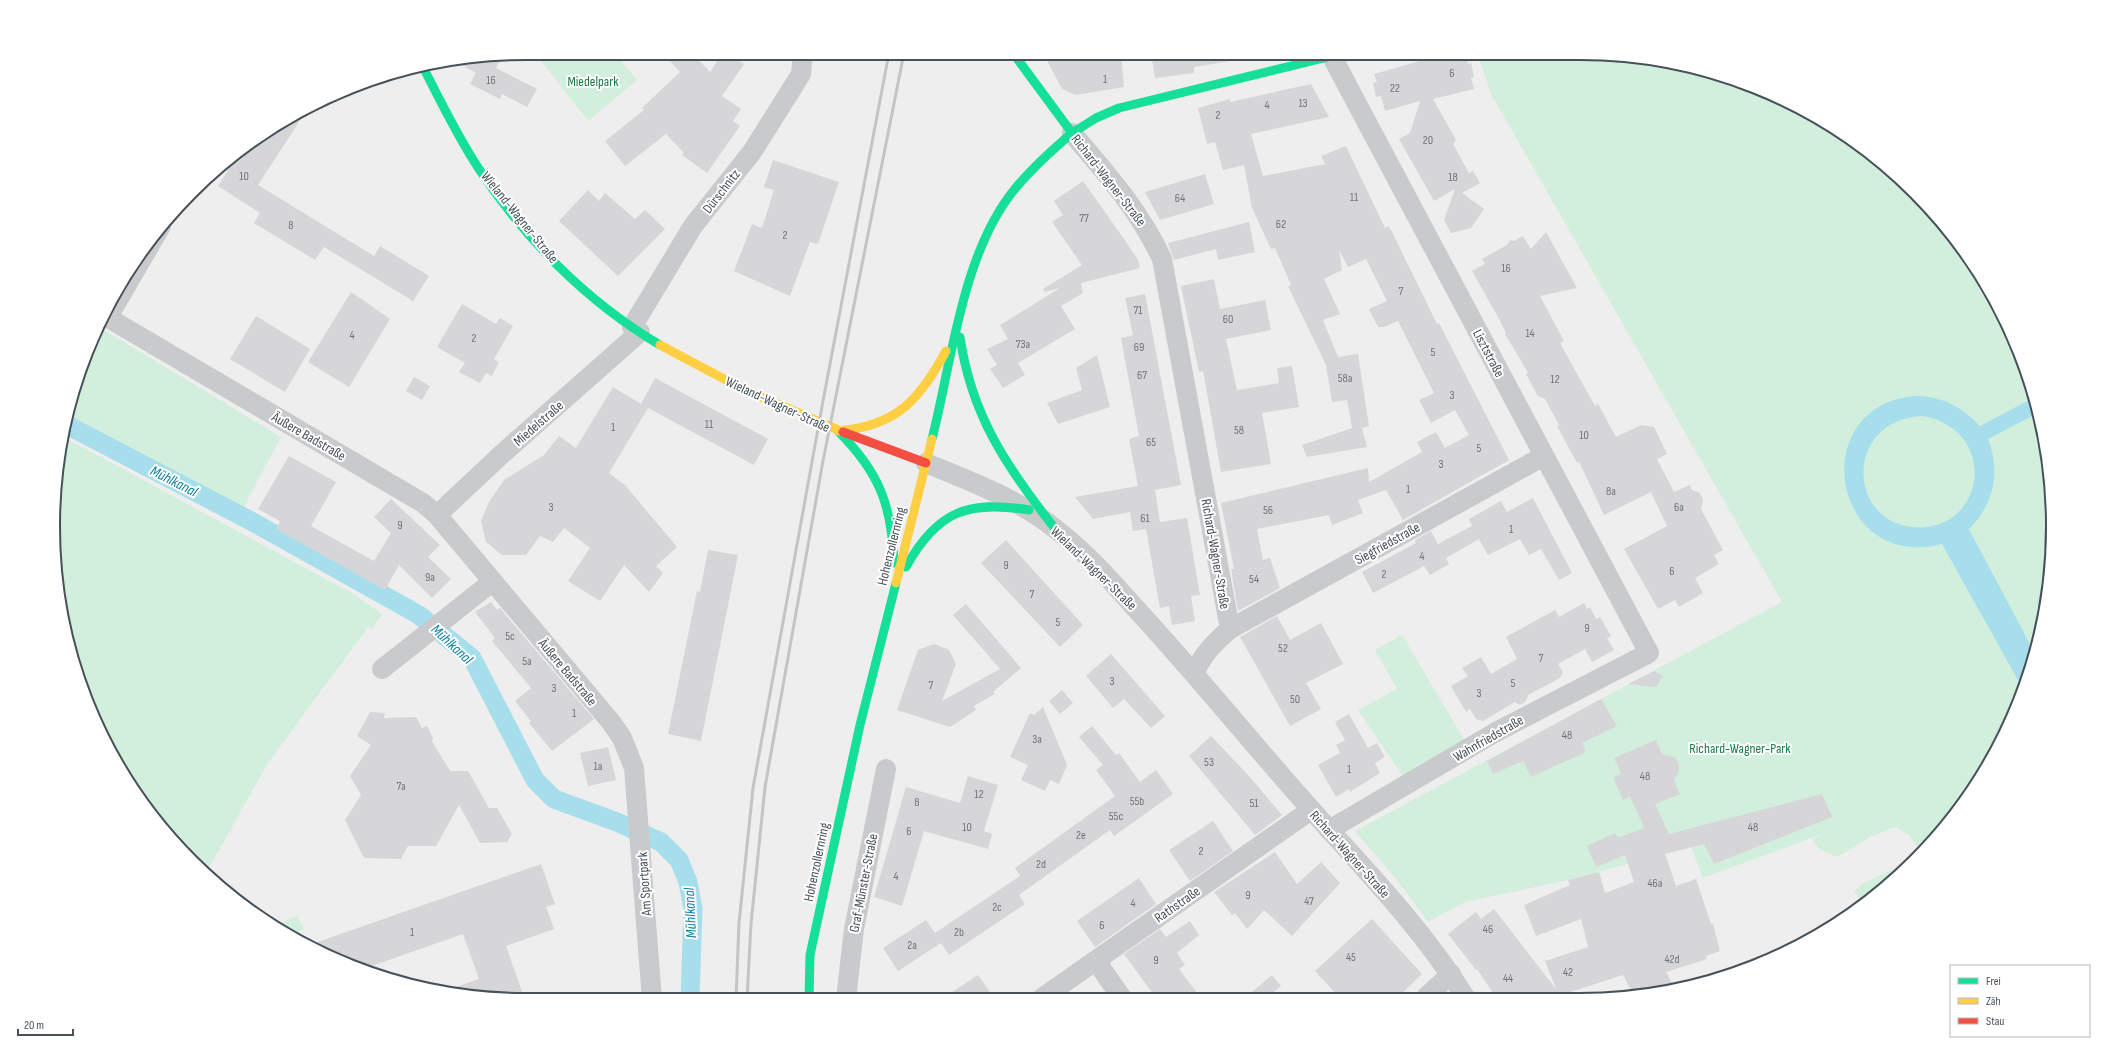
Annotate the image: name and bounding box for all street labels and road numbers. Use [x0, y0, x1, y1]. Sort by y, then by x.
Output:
street label: Richard-Wagner-Straße [1068, 131, 1150, 230]
street label: Dürschnitz [699, 166, 744, 217]
street label: Wieland-Wagner-Straße [477, 168, 562, 267]
street label: Lisztstraße [1469, 326, 1508, 380]
street label: Wieland-Wagner-Straße [723, 373, 833, 436]
street label: Miedelstraße [510, 397, 567, 450]
street label: Äußere Badstraße [268, 408, 349, 464]
street label: Richard-Wagner-Straße [1197, 498, 1234, 611]
street label: Hohenzollernring [874, 505, 910, 587]
street label: Siegfriedstraße [1352, 519, 1423, 568]
street label: Wieland-Wagner-Straße [1047, 523, 1140, 614]
street label: Äußere Badstraße [534, 634, 601, 709]
street label: Wahnfriedstraße [1450, 712, 1526, 765]
street label: Richard-Wagner-Straße [1306, 807, 1393, 902]
street label: Hohenzollernring [800, 821, 833, 903]
street label: Graf-Münster-Straße [846, 832, 881, 934]
street label: Am Sportpark [634, 851, 655, 918]
street label: Rathstraße [1151, 883, 1203, 926]

